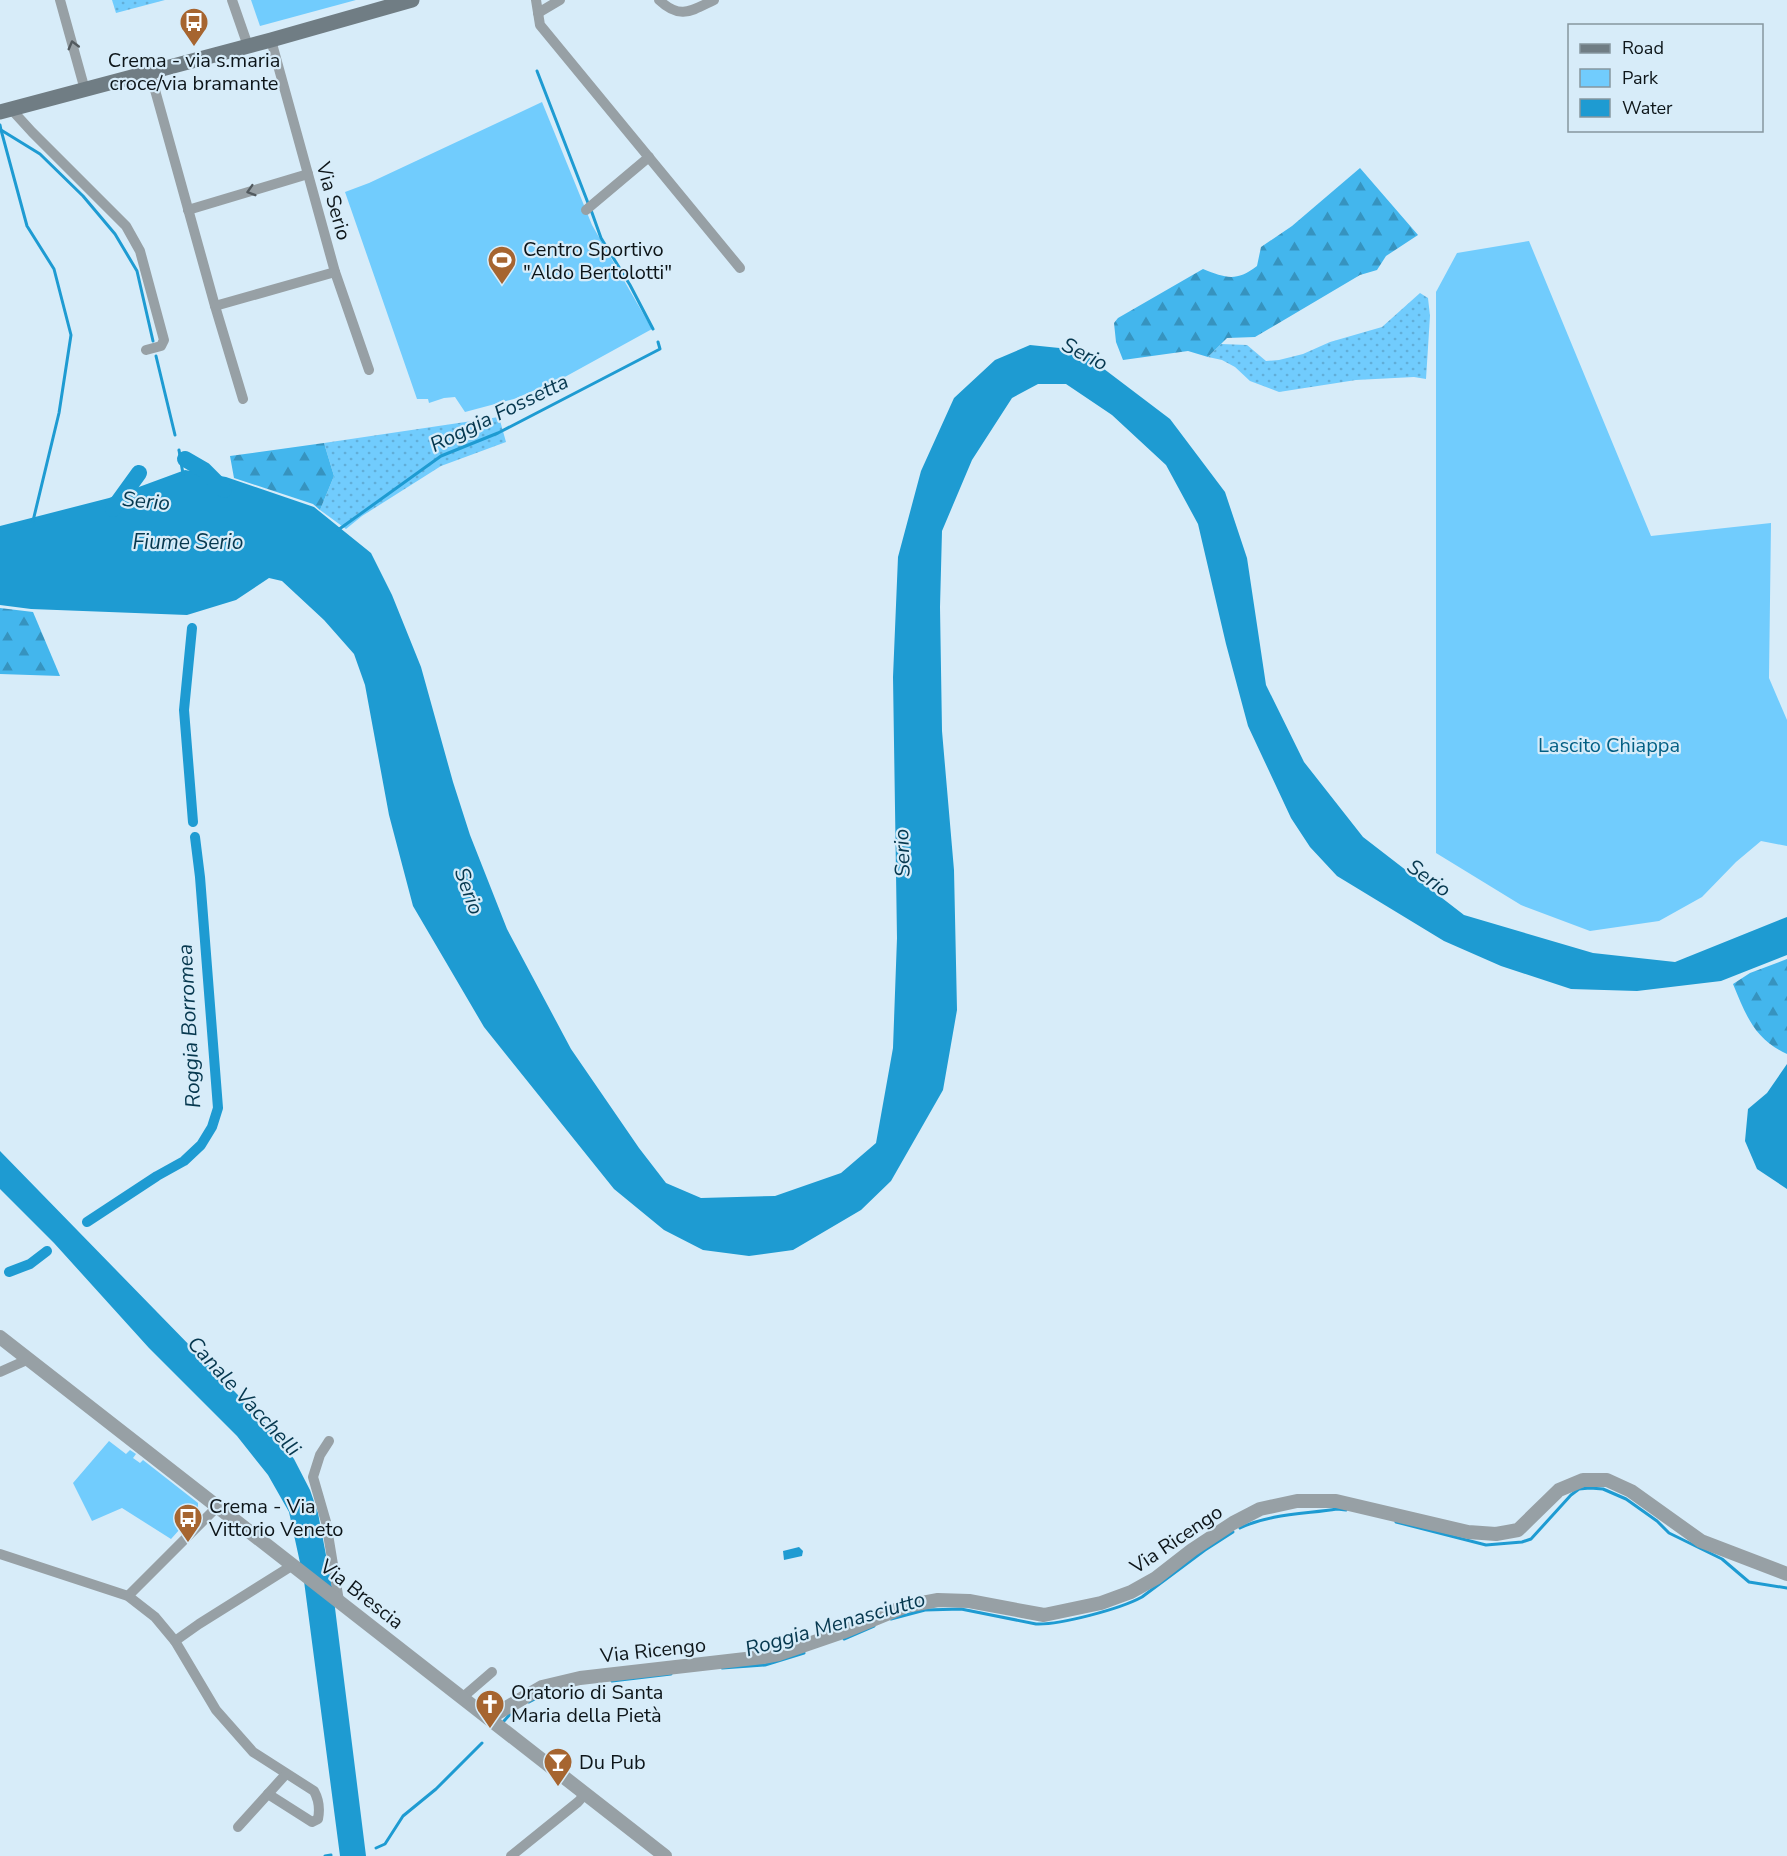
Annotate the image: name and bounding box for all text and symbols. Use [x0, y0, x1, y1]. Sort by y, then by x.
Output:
bus stop icon: Crema - via s.maria croce/via bramante [178, 6, 210, 48]
legend [1568, 24, 1763, 132]
text: Road [1622, 36, 1664, 60]
one-way arrow [67, 40, 80, 50]
place label: Crema - via s.maria croce/via bramante [108, 47, 280, 97]
text: Park [1622, 66, 1659, 90]
text: Water [1622, 96, 1673, 120]
street label: Via Serio [309, 158, 358, 243]
one-way arrow [247, 184, 257, 196]
place label: Centro Sportivo "Aldo Bertolotti" [523, 236, 672, 286]
sports icon: Centro Sportivo "Aldo Bertolotti" [486, 244, 518, 286]
water label: Serio [1057, 331, 1113, 377]
water label: Roggia Fossetta [425, 367, 573, 459]
water label: Serio [121, 485, 171, 517]
water label: Fiume Serio [133, 528, 243, 556]
park label: Lascito Chiappa [1538, 732, 1680, 759]
water label: Serio [887, 828, 917, 878]
water label: Serio [1401, 853, 1457, 903]
water label: Serio [448, 864, 490, 918]
water label: Roggia Borromea [171, 943, 207, 1109]
water label: Canale Vacchelli [181, 1330, 308, 1463]
place label: Crema - Via Vittorio Veneto [208, 1493, 344, 1543]
street label: Via Ricengo [1124, 1499, 1228, 1581]
bus stop icon: Crema - Via Vittorio Veneto [172, 1502, 204, 1544]
street label: Via Brescia [313, 1553, 409, 1636]
water label: Roggia Menasciutto [742, 1585, 928, 1663]
street label: Via Ricengo [598, 1632, 707, 1670]
place label: Oratorio di Santa Maria della Pietà [511, 1679, 663, 1729]
church icon: Oratorio di Santa Maria della Pietà [474, 1688, 506, 1730]
bar icon: Du Pub [542, 1746, 574, 1788]
place label: Du Pub [579, 1749, 646, 1776]

